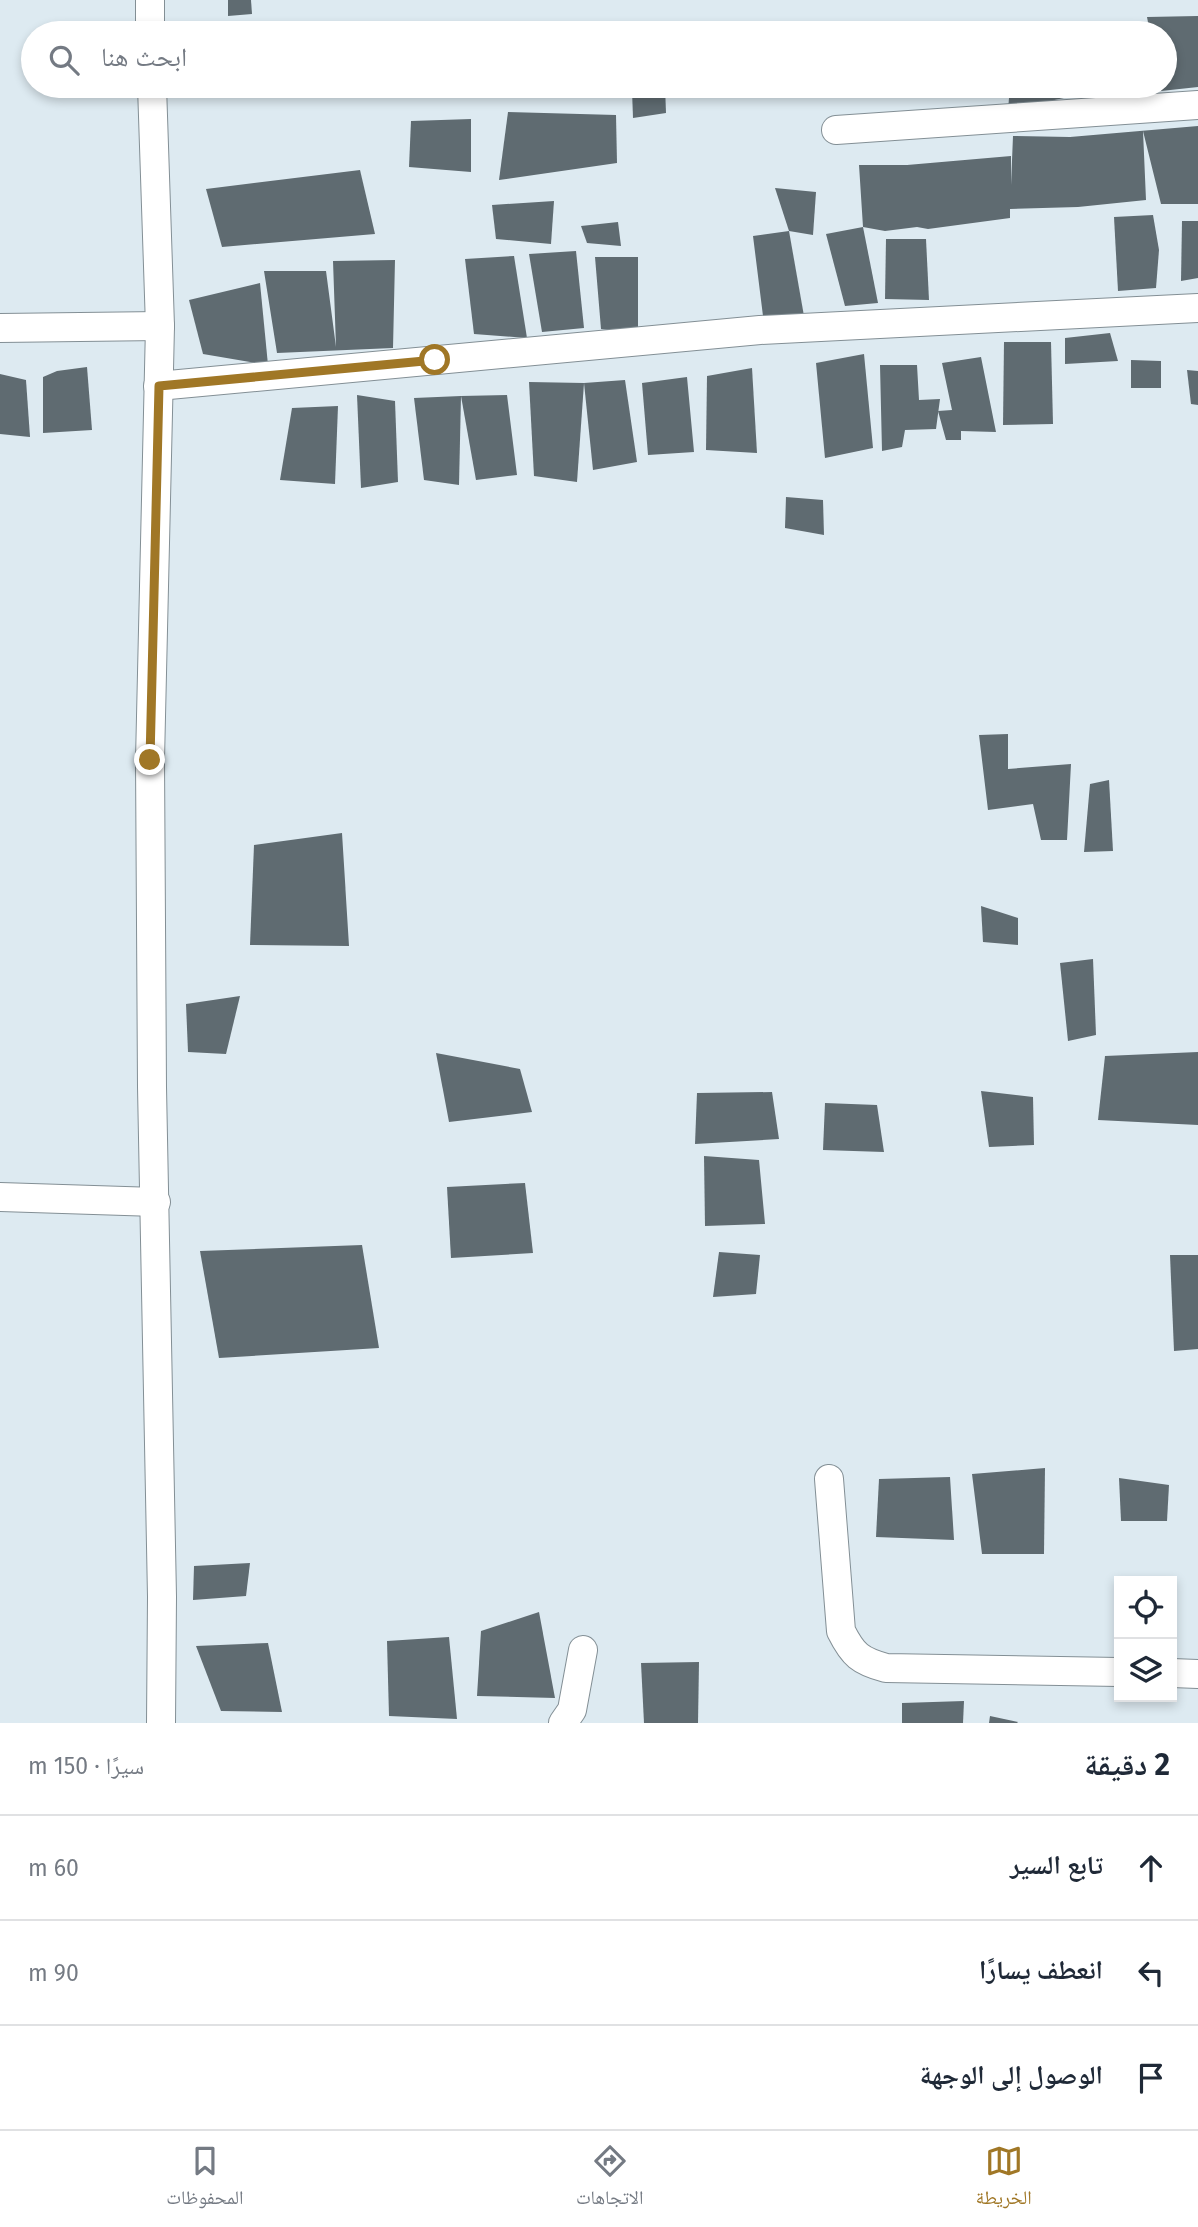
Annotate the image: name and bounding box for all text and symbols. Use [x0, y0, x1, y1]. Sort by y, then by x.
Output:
search box [21, 21, 1177, 98]
icon: search [45, 41, 83, 79]
text: ابحث هنا [101, 42, 187, 73]
route start [419, 344, 450, 375]
route end [134, 744, 165, 775]
map controls [1114, 1576, 1177, 1702]
button: locate [1114, 1576, 1177, 1639]
button: layers [1114, 1639, 1177, 1702]
text: 2 دقيقة [1084, 1747, 1170, 1783]
text: سيرًا · 150 m [28, 1752, 144, 1780]
icon: ahead [1132, 1849, 1170, 1887]
text: تابع السير [1010, 1850, 1103, 1881]
text: 60 m [28, 1854, 79, 1882]
icon: left [1132, 1954, 1170, 1992]
text: انعطف يسارًا [979, 1955, 1103, 1986]
text: 90 m [28, 1959, 79, 1987]
icon: arrive [1132, 2059, 1170, 2097]
text: الوصول إلى الوجهة [920, 2060, 1103, 2091]
tab: المحفوظات [166, 2142, 244, 2216]
tab: الاتجاهات [576, 2142, 643, 2216]
tab: الخريطة [976, 2142, 1032, 2216]

